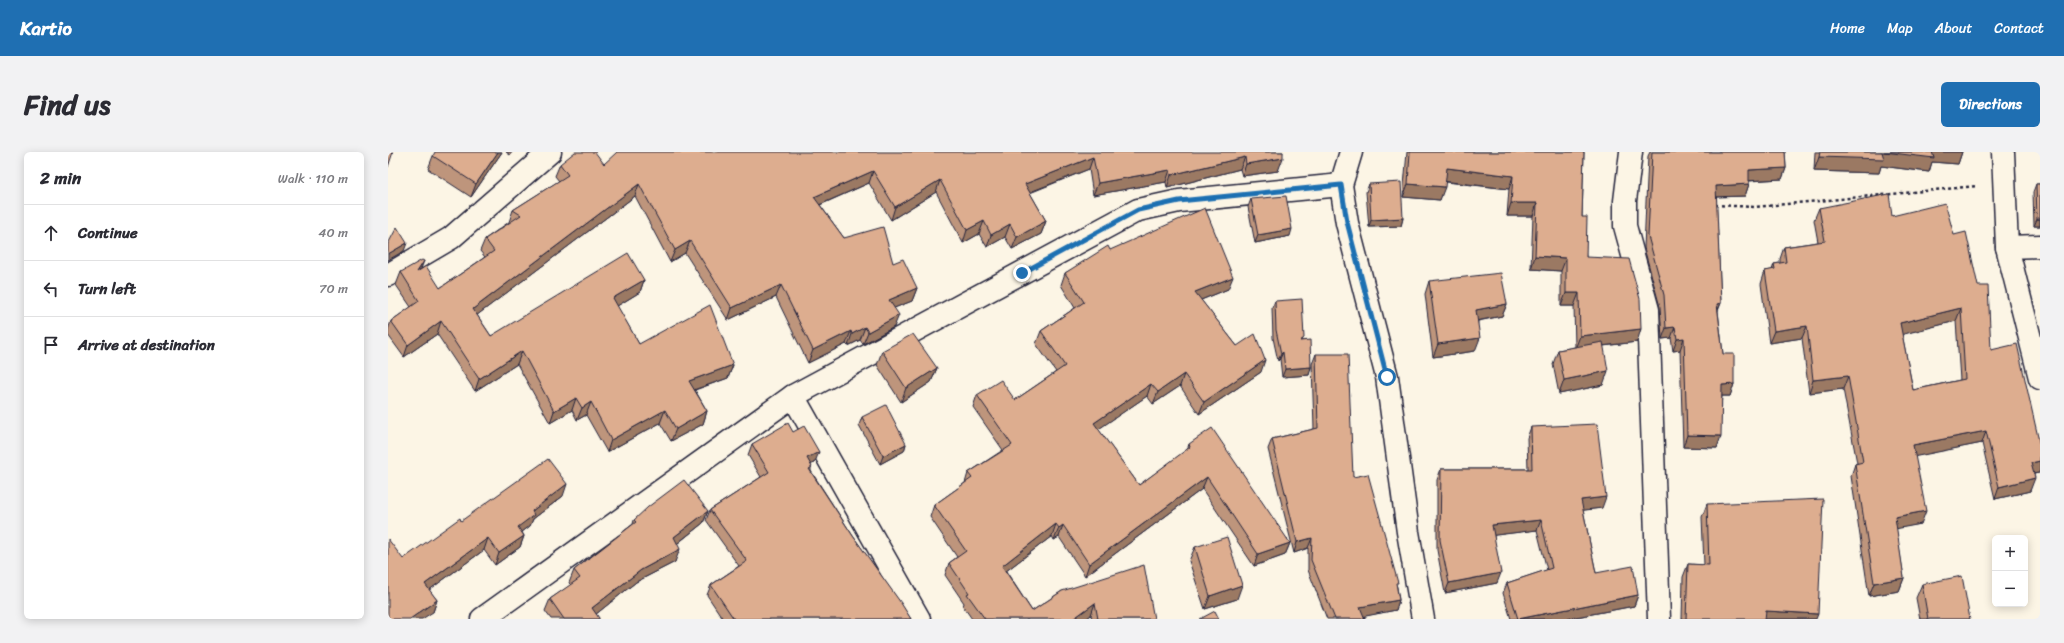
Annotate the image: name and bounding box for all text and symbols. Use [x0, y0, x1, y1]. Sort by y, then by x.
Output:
text: Kartio [20, 12, 72, 45]
text: Home [1830, 16, 1865, 41]
text: Map [1887, 16, 1913, 41]
text: About [1935, 16, 1972, 41]
text: Contact [1994, 16, 2044, 41]
text: Find us [24, 80, 111, 129]
button: Directions [1941, 82, 2040, 127]
text: 2 min [40, 163, 81, 193]
text: Walk · 110 m [278, 167, 348, 190]
text: Continue [78, 220, 138, 246]
text: 40 m [318, 221, 348, 244]
icon: ahead [40, 222, 62, 244]
route end [1013, 264, 1031, 282]
text: Turn left [78, 276, 136, 302]
text: 70 m [319, 277, 348, 300]
icon: left [40, 278, 62, 300]
text: Arrive at destination [78, 332, 215, 358]
icon: arrive [40, 334, 62, 356]
route start [1378, 368, 1396, 386]
map controls [1992, 535, 2028, 607]
button: + [1992, 535, 2028, 571]
button: − [1992, 571, 2028, 607]

